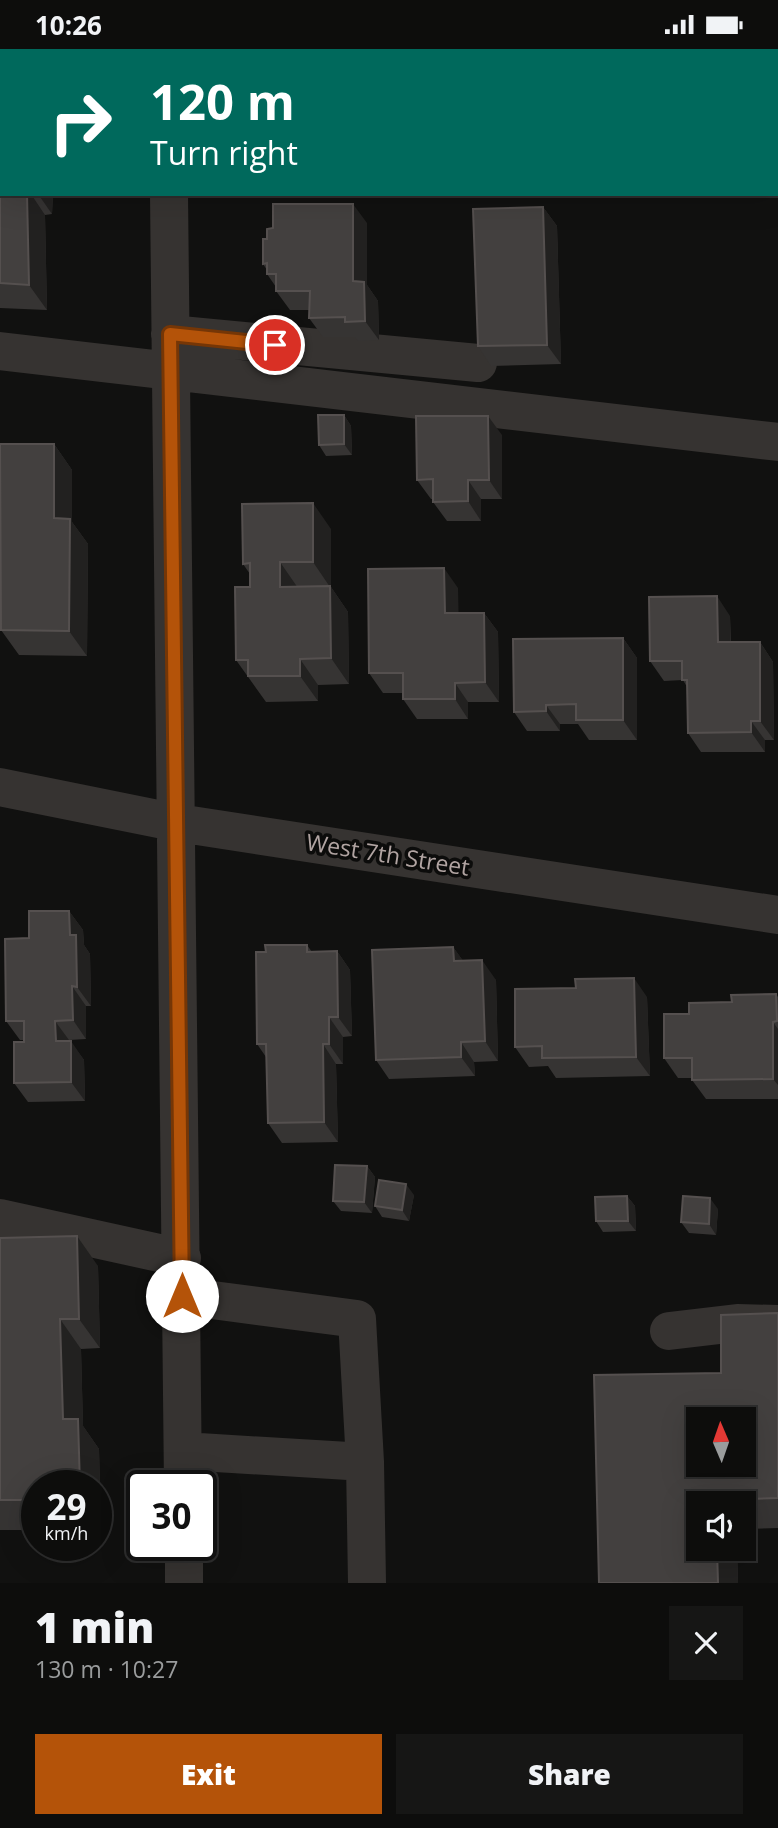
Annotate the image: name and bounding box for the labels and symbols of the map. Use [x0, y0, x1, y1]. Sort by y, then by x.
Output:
pin [245, 315, 305, 375]
street label: West 7th Street [304, 825, 472, 883]
position arrow [145, 1259, 219, 1333]
north arrow [686, 1407, 756, 1477]
speed limit sign: 30 [126, 1470, 217, 1561]

